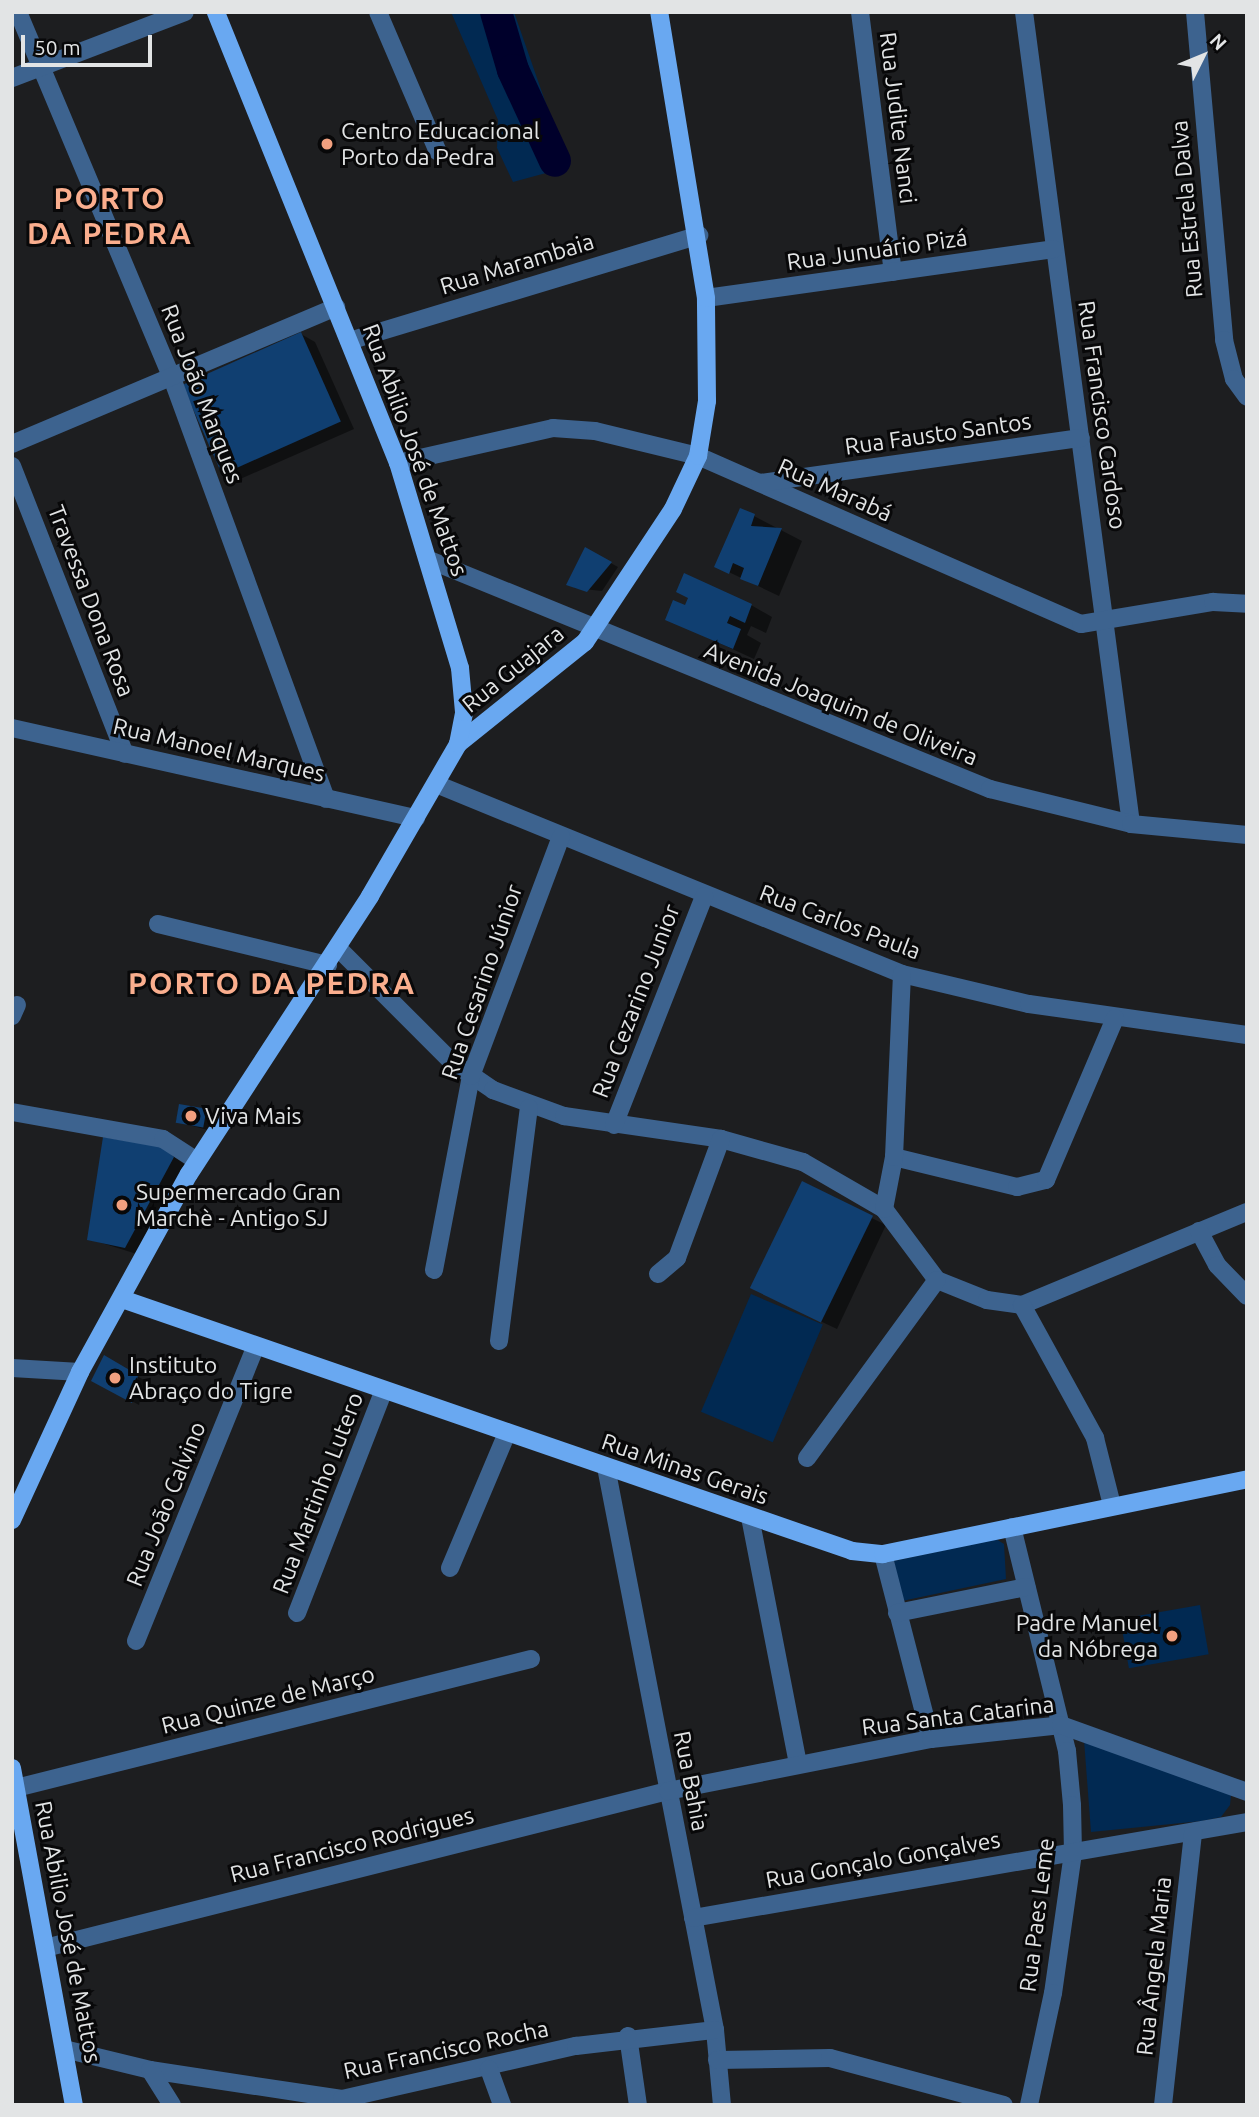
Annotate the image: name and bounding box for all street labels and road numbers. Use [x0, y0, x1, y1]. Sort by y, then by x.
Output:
street label: Rua Judite Nanci [874, 31, 922, 205]
street label: Rua Estrela Dalva [1165, 119, 1209, 299]
street label: Rua Junuário Pizá [785, 224, 969, 276]
street label: Rua Marambaia [437, 227, 597, 301]
street label: Rua Francisco Cardoso [1072, 299, 1132, 531]
street label: Rua João Marques [155, 301, 249, 487]
street label: Rua Abilio José de Mattos [356, 320, 474, 580]
street label: Rua Fausto Santos [843, 407, 1033, 461]
street label: Rua Marabá [774, 453, 896, 527]
street label: Travessa Dona Rosa [42, 501, 140, 701]
street label: Rua Guajara [457, 620, 569, 718]
street label: Avenida Joaquim de Oliveira [700, 636, 982, 772]
street label: Rua Manoel Marques [110, 712, 328, 788]
street label: Rua Carlos Paula [756, 879, 924, 965]
street label: Rua Cesarino Júnior [436, 881, 528, 1083]
street label: Rua Cezarino Junior [586, 900, 686, 1102]
street label: Rua Martinho Lutero [267, 1388, 369, 1598]
street label: Rua João Calvino [120, 1418, 212, 1590]
street label: Rua Minas Gerais [598, 1428, 772, 1510]
street label: Rua Quinze de Março [159, 1660, 377, 1740]
street label: Rua Santa Catarina [860, 1691, 1056, 1741]
street label: Rua Bahia [668, 1729, 714, 1833]
street label: Rua Abilio José de Mattos [29, 1799, 107, 2065]
street label: Rua Francisco Rodrigues [227, 1801, 477, 1889]
street label: Rua Gonçalo Gonçalves [764, 1826, 1002, 1894]
street label: Rua Paes Leme [1014, 1836, 1060, 1994]
street label: Rua Ângela Maria [1131, 1875, 1177, 2057]
street label: Rua Francisco Rocha [341, 2015, 551, 2085]

